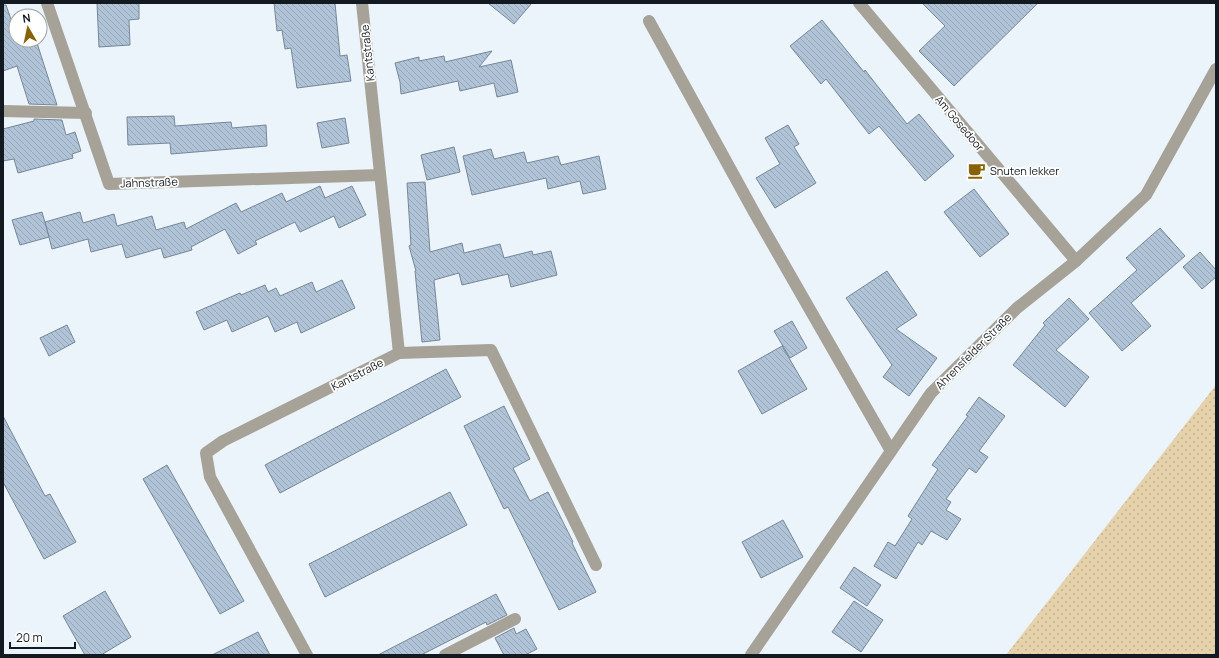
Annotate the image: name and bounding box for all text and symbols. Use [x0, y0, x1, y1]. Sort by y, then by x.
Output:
north arrow [8, 8, 48, 48]
text: N [21, 10, 32, 26]
street label: Kantstraße [357, 23, 377, 82]
street label: Am Gosedoor [932, 92, 988, 154]
cafe icon: Snuten lekker [967, 160, 987, 180]
place label: Snuten lekker [990, 163, 1059, 178]
street label: Jahnstraße [120, 173, 178, 190]
street label: Ahrensfelder Straße [932, 309, 1015, 392]
street label: Kantstraße [328, 354, 386, 394]
scale bar [10, 624, 75, 650]
text: 20 m [16, 629, 43, 646]

